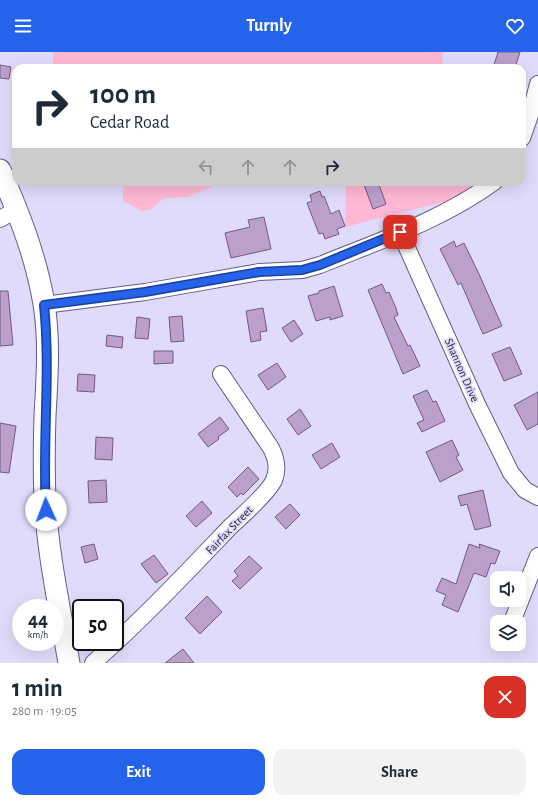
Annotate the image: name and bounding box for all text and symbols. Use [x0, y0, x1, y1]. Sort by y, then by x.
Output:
icon: menu [12, 15, 34, 37]
icon: heart [504, 15, 526, 37]
text: Turnly [246, 17, 292, 35]
icon: right [24, 80, 76, 132]
text: 100 m [90, 81, 156, 109]
text: Cedar Road [90, 114, 169, 132]
icon: left [195, 156, 217, 178]
icon: ahead [237, 156, 259, 178]
icon: ahead [279, 156, 301, 178]
icon: right [321, 156, 343, 178]
pin [383, 215, 417, 249]
icon: arrive [389, 221, 411, 243]
street label: Shannon Drive [443, 336, 481, 404]
position arrow [25, 489, 67, 531]
street label: Fairfax Street [203, 504, 255, 556]
map controls [490, 571, 526, 651]
button: sound [490, 571, 526, 607]
speed limit sign: 50 [72, 599, 124, 651]
text: 44 [28, 610, 48, 630]
button: layers [490, 615, 526, 651]
text: km/h [28, 630, 48, 640]
button: close [484, 676, 526, 718]
text: 1 min [12, 677, 63, 701]
text: 280 m · 19:05 [12, 705, 77, 718]
button: Exit [12, 749, 265, 795]
button: Share [273, 749, 526, 795]

